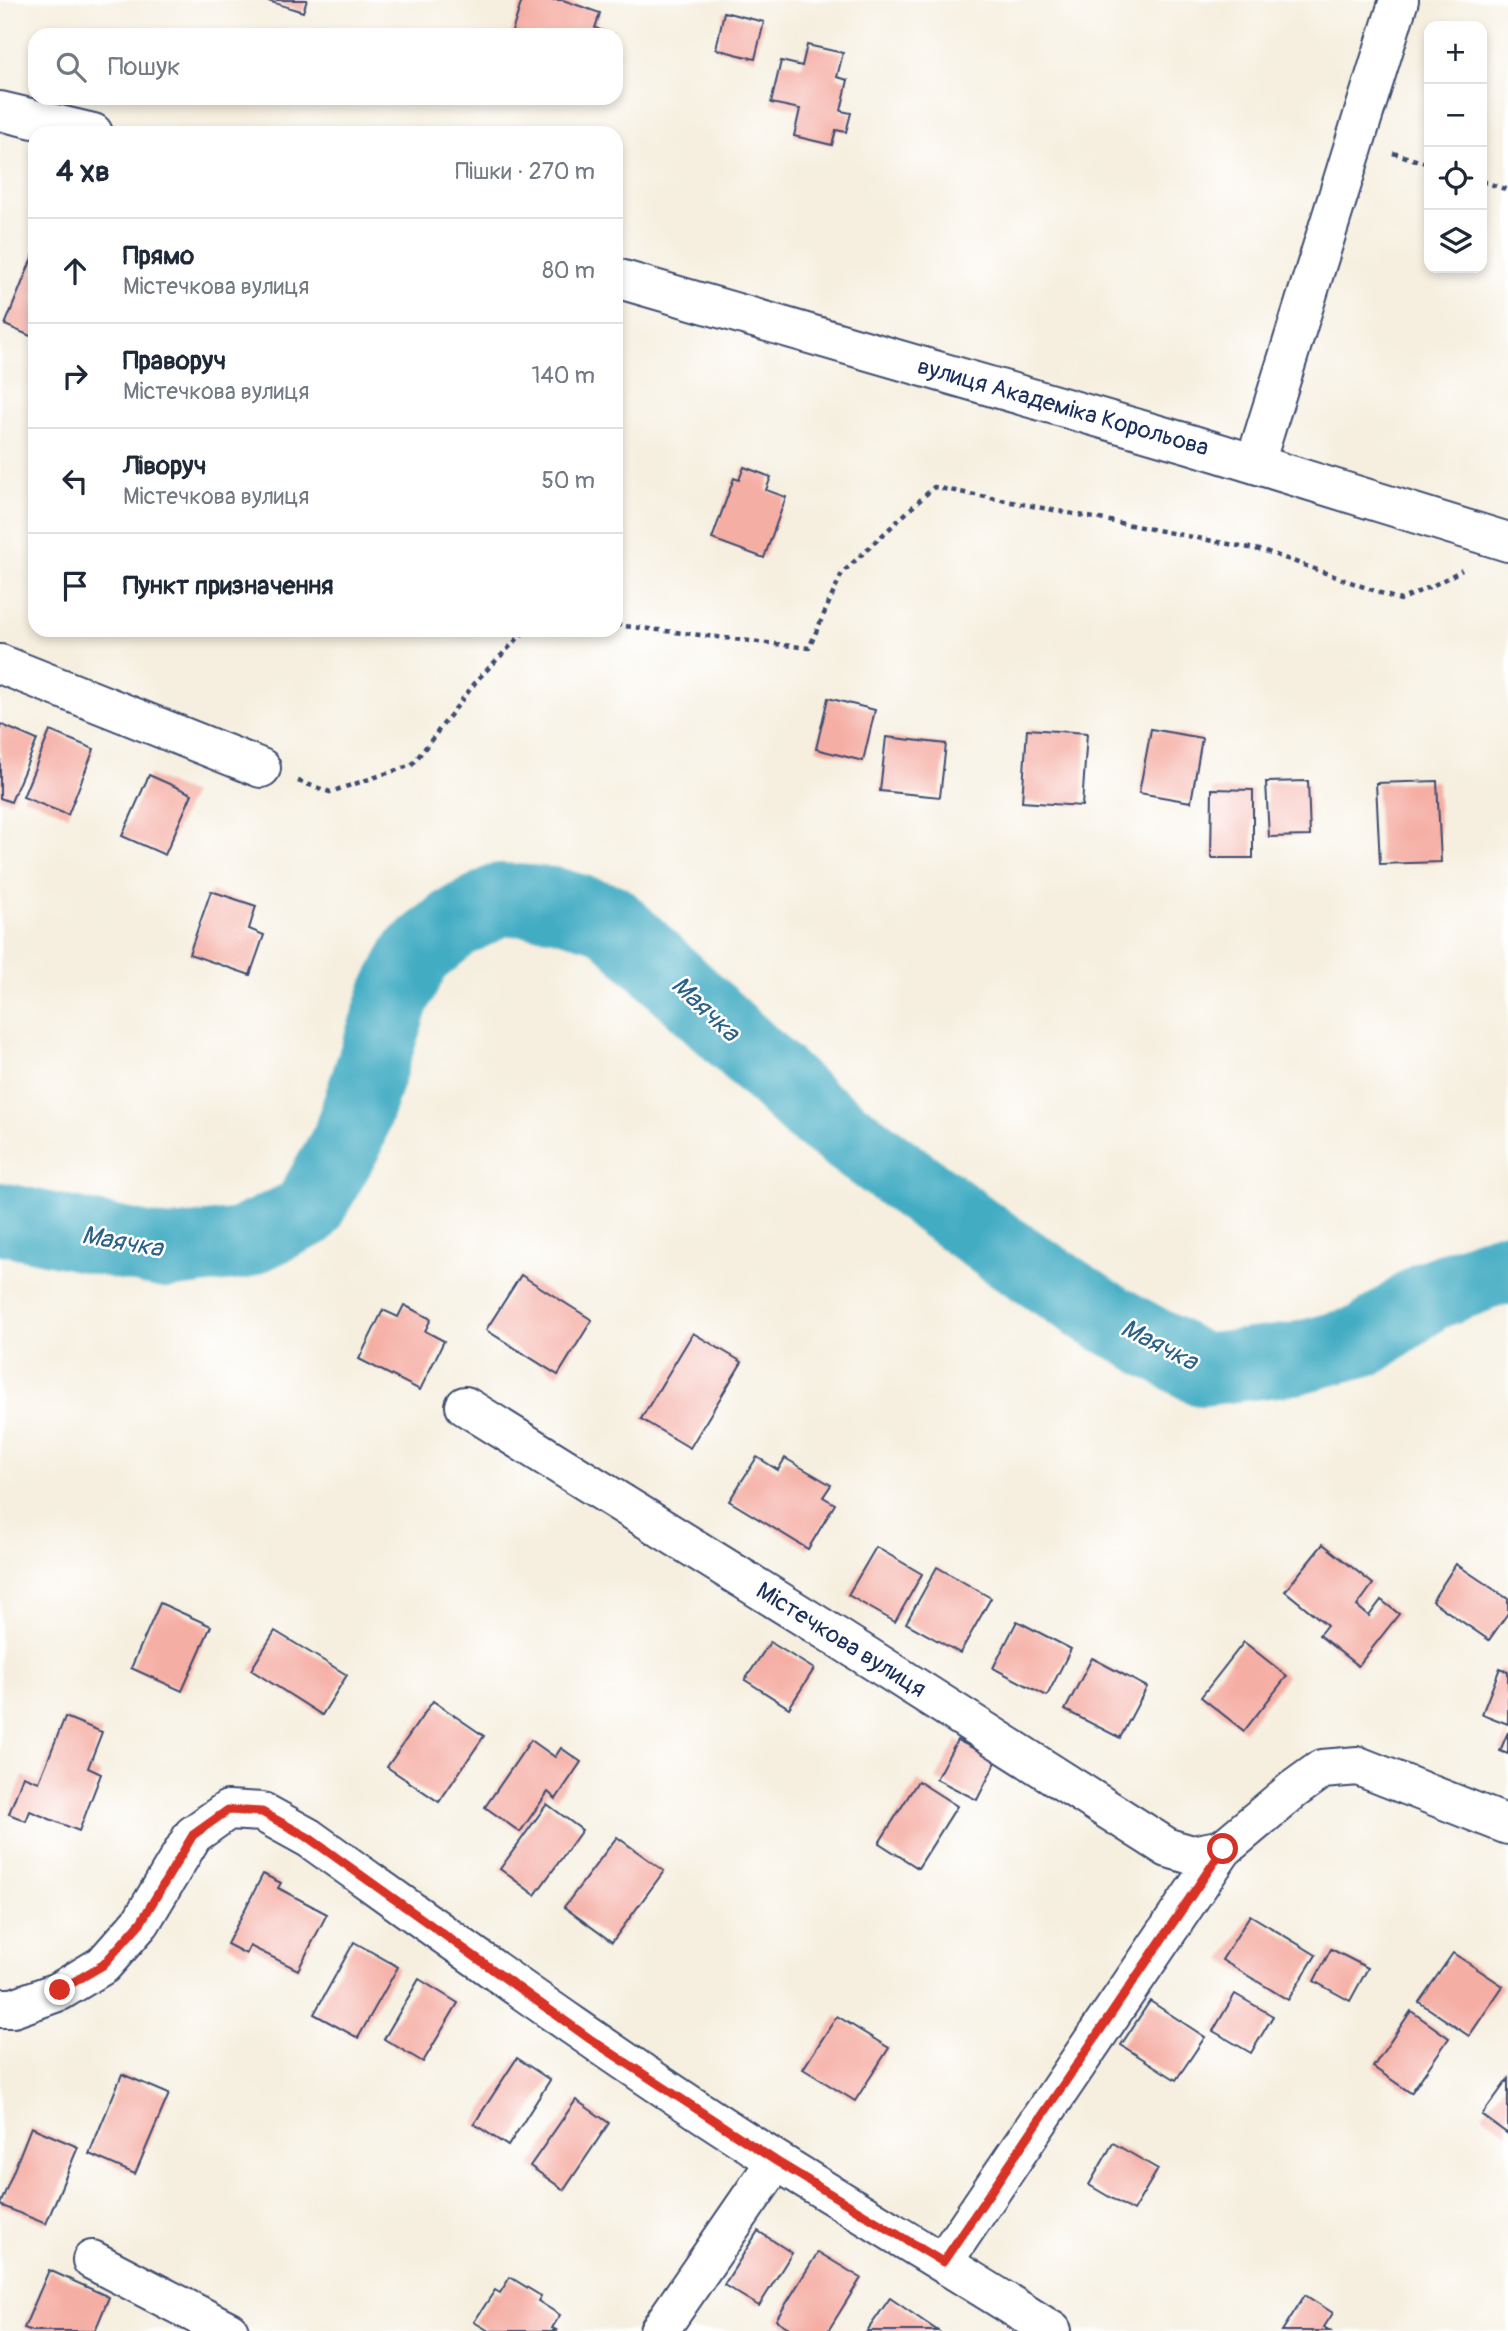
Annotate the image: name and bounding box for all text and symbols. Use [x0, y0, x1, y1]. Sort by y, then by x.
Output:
map controls [1424, 21, 1487, 273]
button: + [1424, 21, 1487, 84]
search box [28, 28, 623, 105]
icon: search [52, 48, 90, 86]
text: Пошук [108, 51, 181, 83]
button: − [1424, 84, 1487, 147]
button: locate [1424, 147, 1487, 210]
text: 4 хв [56, 153, 110, 190]
text: Пішки · 270 m [455, 157, 595, 186]
button: layers [1424, 210, 1487, 273]
text: Прямо [123, 240, 194, 272]
icon: ahead [56, 252, 94, 290]
text: 80 m [542, 256, 595, 285]
text: Містечкова вулиця [123, 272, 309, 301]
text: Праворуч [123, 345, 226, 377]
street label: вулиця Академіка Корольова [914, 352, 1212, 462]
icon: right [56, 357, 94, 395]
text: 140 m [532, 361, 595, 390]
text: Містечкова вулиця [123, 377, 309, 406]
text: Ліворуч [123, 450, 207, 482]
icon: left [56, 462, 94, 500]
text: 50 m [541, 466, 595, 495]
text: Містечкова вулиця [123, 482, 309, 511]
icon: arrive [56, 567, 94, 605]
text: Пункт призначення [123, 570, 334, 602]
water label: Маячка [664, 969, 747, 1050]
water label: Маячка [79, 1219, 167, 1265]
water label: Маячка [1115, 1312, 1204, 1379]
street label: Містечкова вулиця [751, 1576, 931, 1704]
route start [1207, 1833, 1238, 1864]
route end [44, 1974, 75, 2005]

